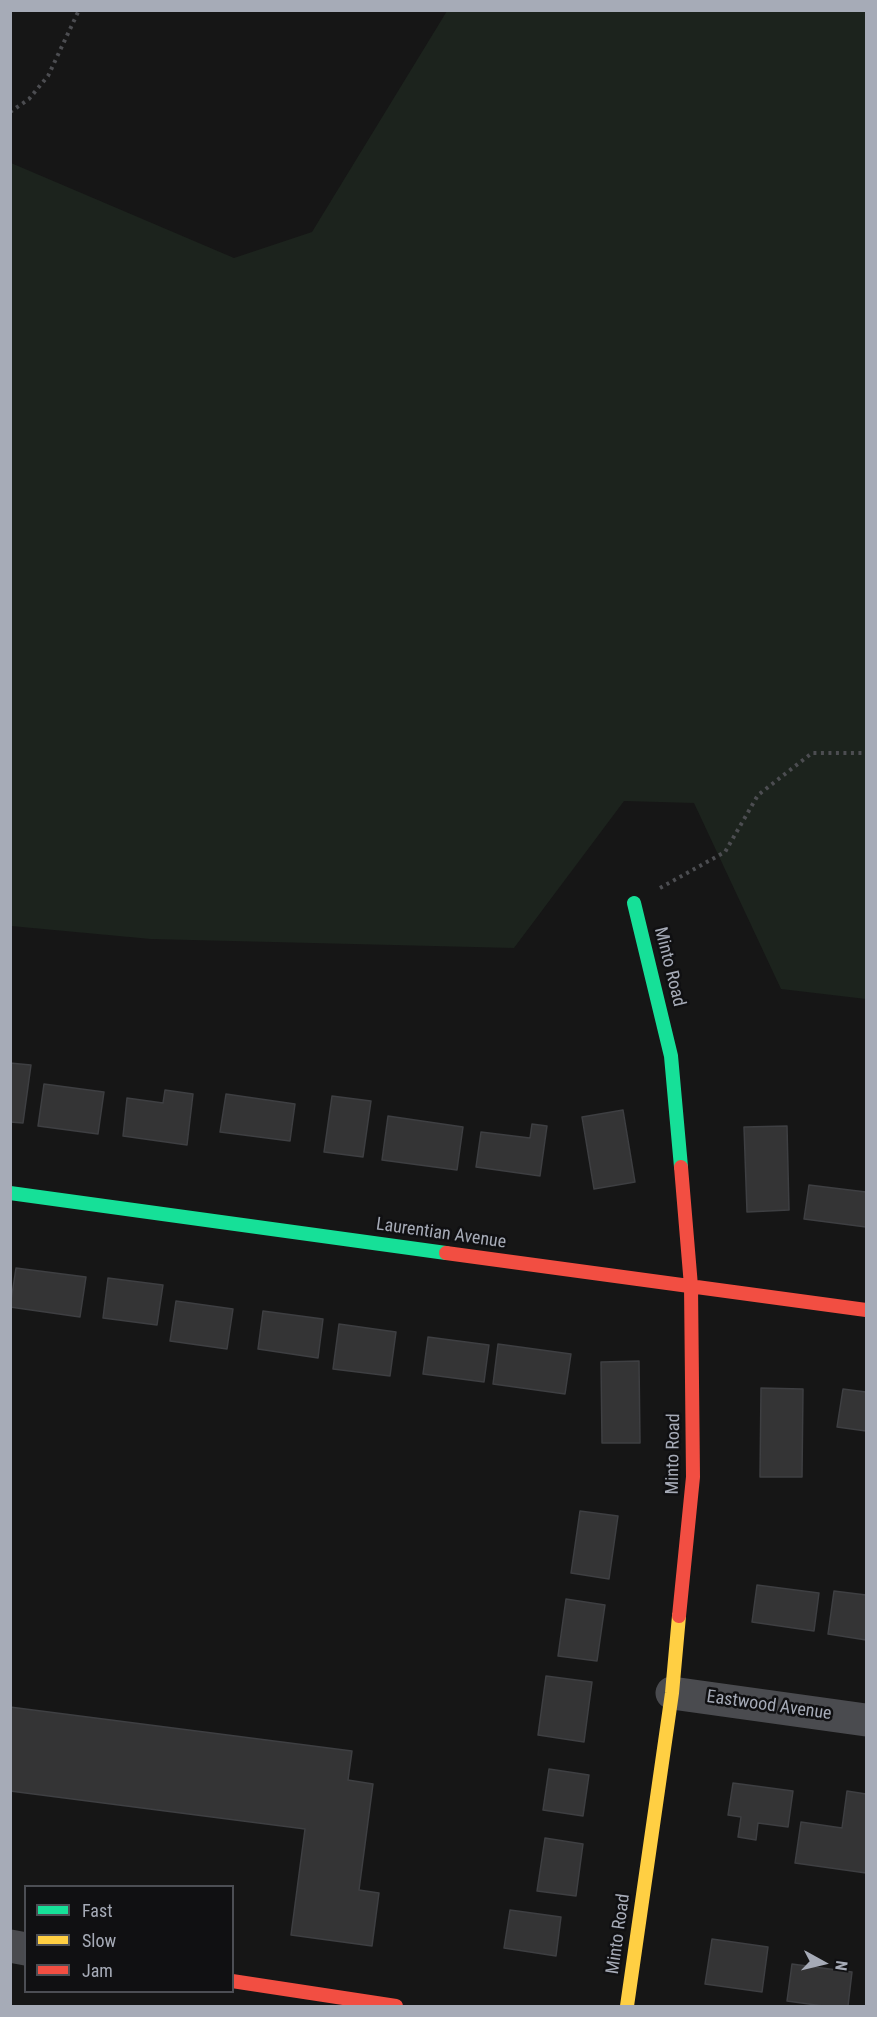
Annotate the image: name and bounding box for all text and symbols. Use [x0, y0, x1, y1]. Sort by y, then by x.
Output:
street label: Minto Road [649, 925, 689, 1009]
street label: Laurentian Avenue [375, 1214, 507, 1254]
street label: Minto Road [662, 1413, 686, 1495]
street label: Eastwood Avenue [705, 1687, 833, 1725]
legend [24, 1885, 234, 1993]
street label: Minto Road [603, 1892, 635, 1976]
text: Fast [82, 1900, 113, 1921]
text: Slow [82, 1930, 116, 1951]
north arrow [793, 1933, 853, 1993]
text: N [831, 1959, 851, 1972]
text: Jam [82, 1960, 113, 1981]

